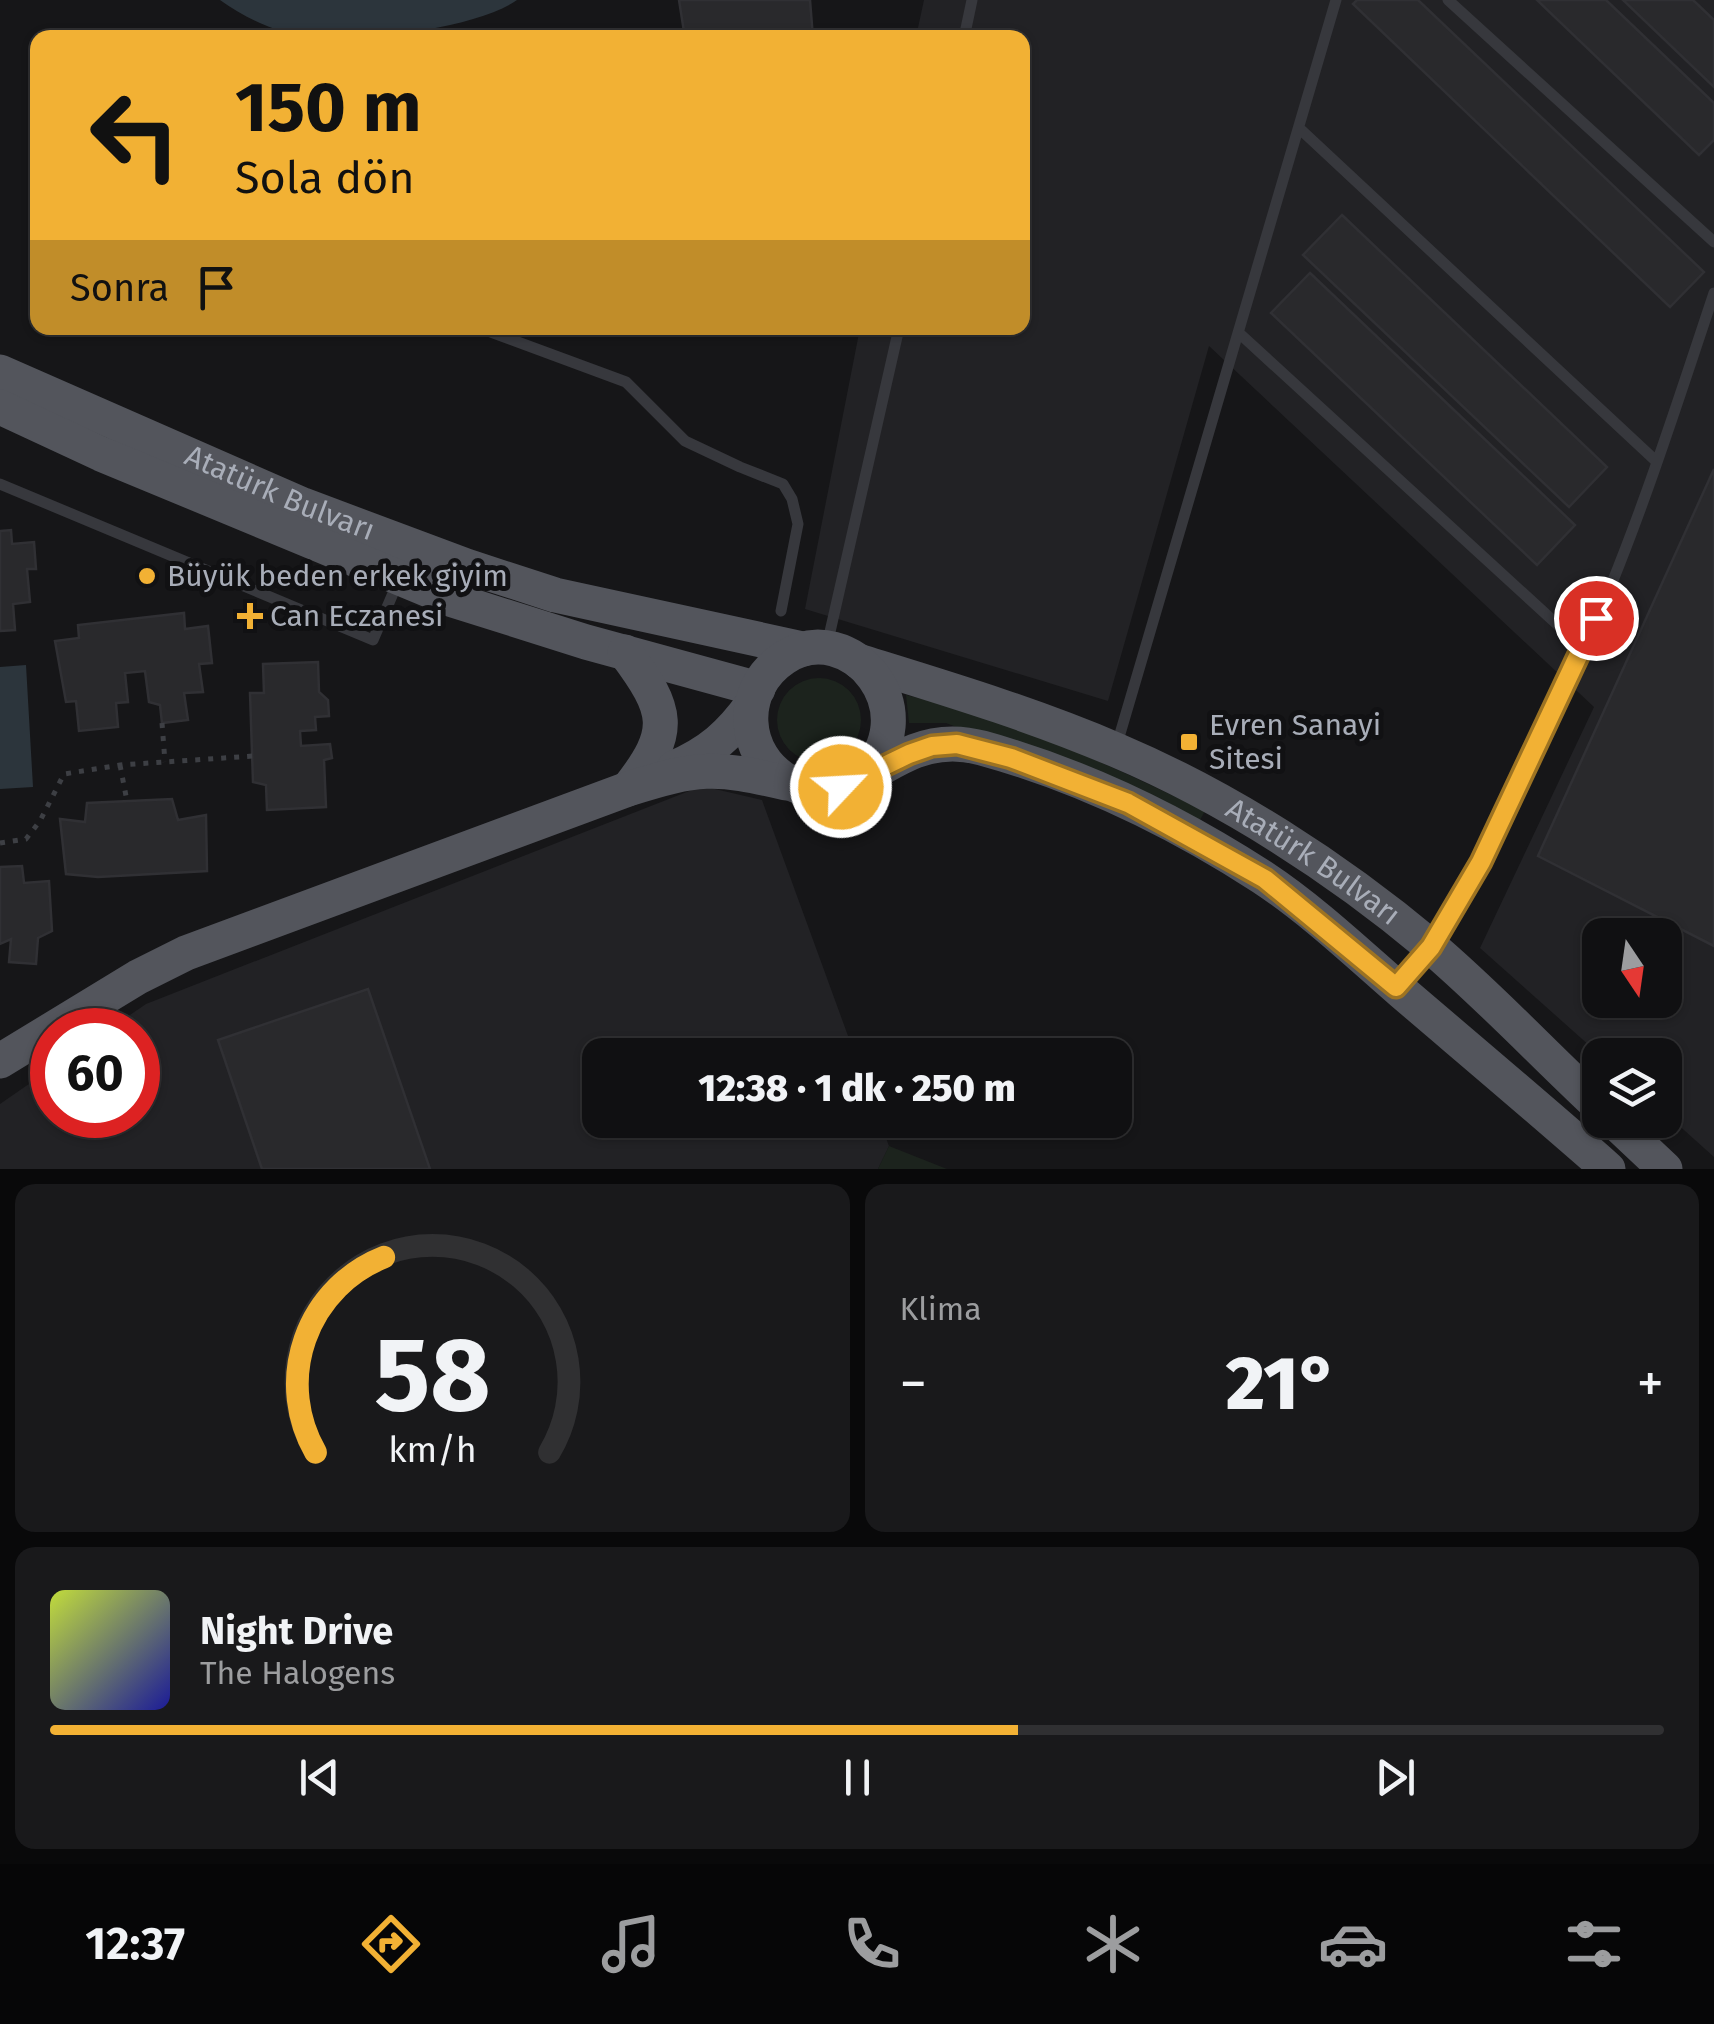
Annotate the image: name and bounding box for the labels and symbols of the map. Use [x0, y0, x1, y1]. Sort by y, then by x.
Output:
street label: Atatürk Bulvarı [179, 437, 380, 548]
place label: Büyük beden erkek giyim [167, 558, 508, 594]
marker: Büyük beden erkek giyim [136, 565, 158, 587]
pin [1554, 576, 1639, 661]
place label: Can Eczanesi [270, 598, 444, 634]
marker: Can Eczanesi [239, 605, 261, 627]
place label: Evren Sanayi Sitesi [1209, 707, 1381, 777]
marker: Evren Sanayi Sitesi [1178, 731, 1200, 753]
position arrow [789, 735, 893, 839]
street label: Atatürk Bulvarı [1220, 790, 1407, 933]
north arrow [1582, 918, 1682, 1018]
speed limit sign: 60 [30, 1008, 160, 1138]

